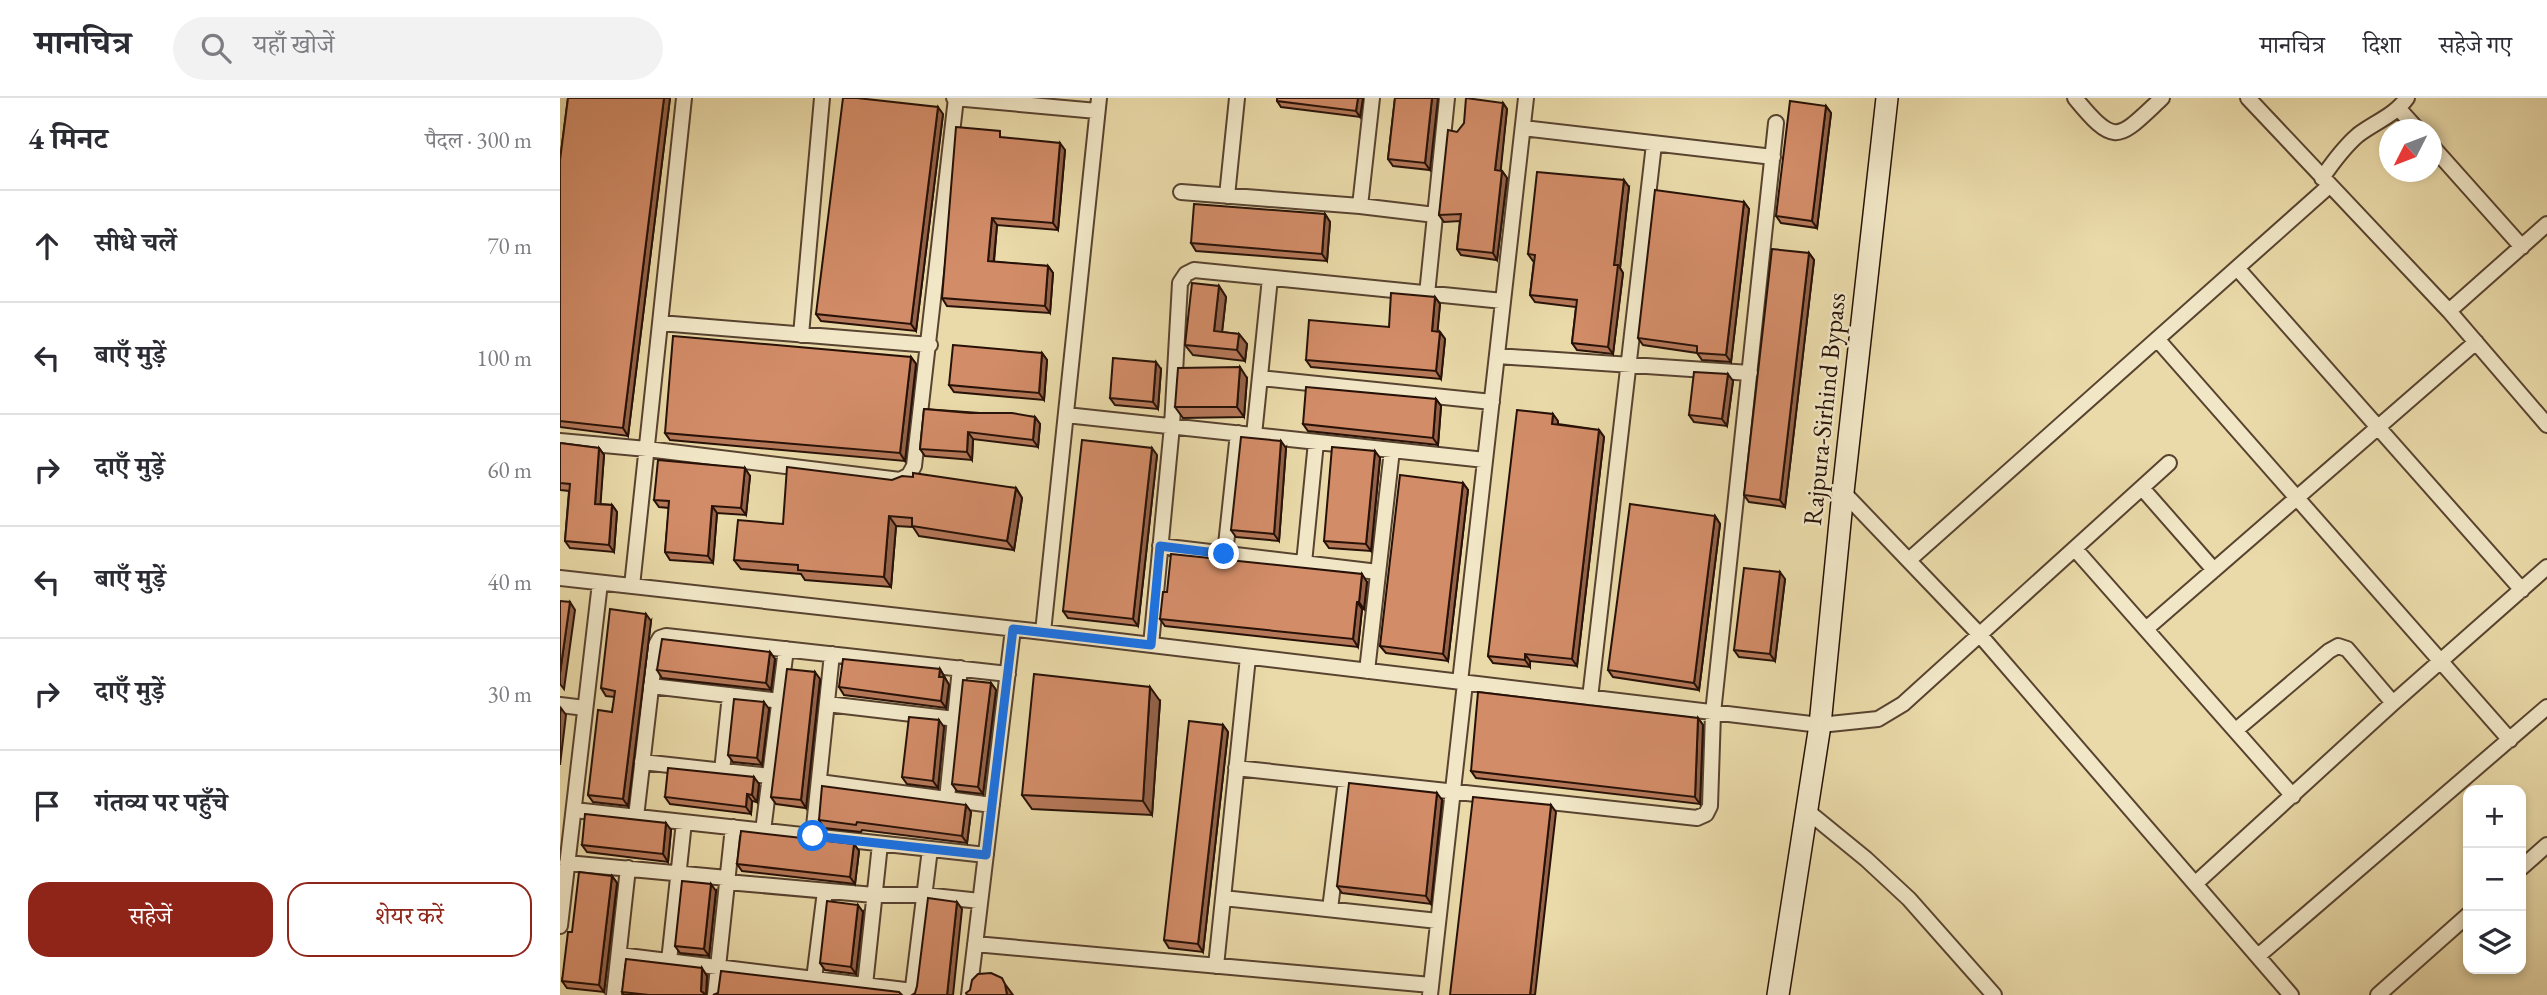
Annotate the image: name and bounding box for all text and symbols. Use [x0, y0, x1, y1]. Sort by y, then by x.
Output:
search box [173, 17, 663, 80]
text: मानचित्र [35, 21, 131, 64]
text: यहाँ खोजें [253, 27, 334, 61]
icon: search [197, 29, 235, 67]
text: मानचित्र [2260, 29, 2325, 60]
text: दिशा [2363, 29, 2401, 60]
text: सहेजे गए [2439, 29, 2512, 60]
text: 4 मिनट [28, 119, 108, 158]
north arrow [2379, 119, 2442, 182]
text: पैदल · 300 m [425, 125, 532, 155]
text: सीधे चलें [95, 225, 177, 259]
icon: ahead [28, 227, 66, 265]
text: 70 m [487, 231, 532, 261]
street label: Rajpura-Sirhind Bypass [1795, 291, 1853, 527]
text: बाएँ मुड़ें [95, 337, 166, 371]
icon: left [28, 339, 66, 377]
text: 100 m [476, 343, 532, 373]
text: दाएँ मुड़ें [95, 449, 165, 483]
icon: right [28, 451, 66, 489]
text: 60 m [487, 455, 532, 485]
route end [1208, 538, 1239, 569]
text: बाएँ मुड़ें [95, 561, 166, 595]
icon: left [28, 563, 66, 601]
text: 40 m [487, 567, 532, 597]
text: दाएँ मुड़ें [95, 673, 165, 707]
icon: right [28, 675, 66, 713]
text: 30 m [487, 679, 532, 709]
text: गंतव्य पर पहुँचे [95, 785, 228, 819]
map controls [2463, 785, 2526, 974]
button: + [2463, 785, 2526, 848]
icon: arrive [28, 787, 66, 825]
route start [797, 820, 828, 851]
button: − [2463, 848, 2526, 911]
button: सहेजें [28, 882, 273, 957]
button: शेयर करें [287, 882, 532, 957]
button: layers [2463, 911, 2526, 974]

